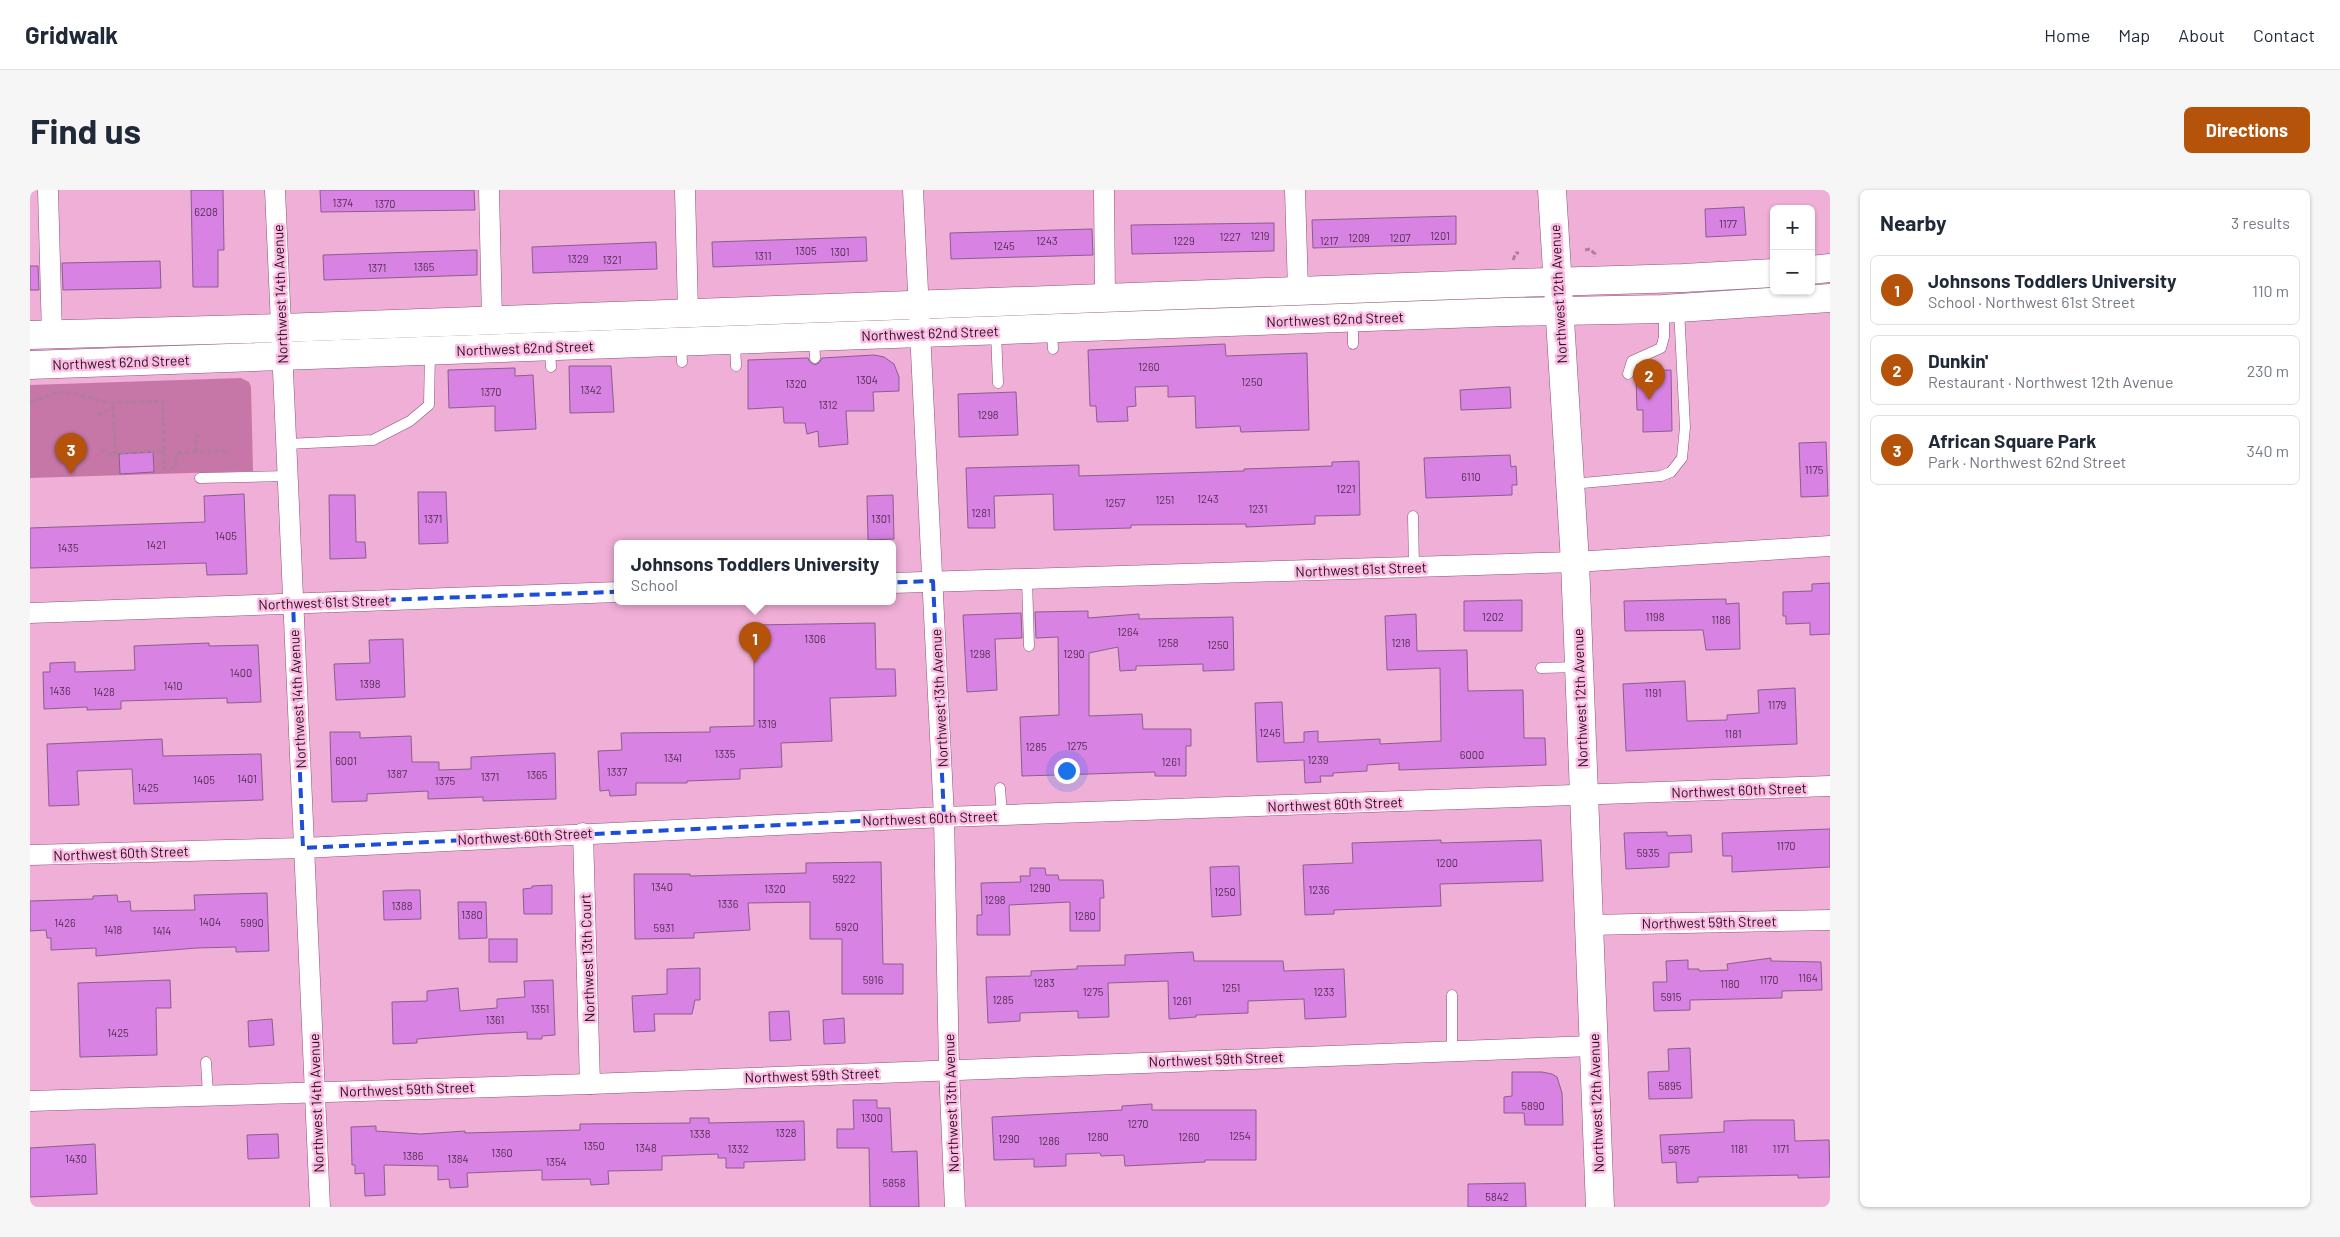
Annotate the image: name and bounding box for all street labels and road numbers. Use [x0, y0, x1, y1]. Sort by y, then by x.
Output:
street label: Northwest 14th Avenue [269, 224, 291, 364]
street label: Northwest 12th Avenue [1546, 224, 1570, 364]
street label: Northwest 62nd Street [1266, 308, 1404, 330]
street label: Northwest 62nd Street [861, 322, 999, 344]
street label: Northwest 62nd Street [456, 337, 594, 359]
street label: Northwest 62nd Street [52, 351, 190, 373]
street label: Northwest 61st Street [1295, 558, 1427, 580]
street label: Northwest 61st Street [258, 591, 390, 613]
street label: Northwest 13th Avenue [927, 628, 951, 768]
street label: Northwest 12th Avenue [1569, 628, 1591, 768]
street label: Northwest 14th Avenue [285, 629, 309, 769]
street label: Northwest 60th Street [1671, 779, 1807, 801]
street label: Northwest 60th Street [1267, 793, 1403, 815]
street label: Northwest 60th Street [862, 807, 998, 829]
street label: Northwest 60th Street [457, 824, 593, 848]
street label: Northwest 60th Street [53, 842, 189, 864]
street label: Northwest 13th Court [576, 894, 598, 1022]
street label: Northwest 59th Street [1641, 912, 1777, 932]
street label: Northwest 14th Avenue [305, 1033, 327, 1173]
street label: Northwest 13th Avenue [940, 1033, 962, 1173]
street label: Northwest 12th Avenue [1585, 1033, 1607, 1173]
street label: Northwest 59th Street [1148, 1048, 1284, 1070]
street label: Northwest 59th Street [744, 1064, 880, 1086]
street label: Northwest 59th Street [339, 1078, 475, 1100]

